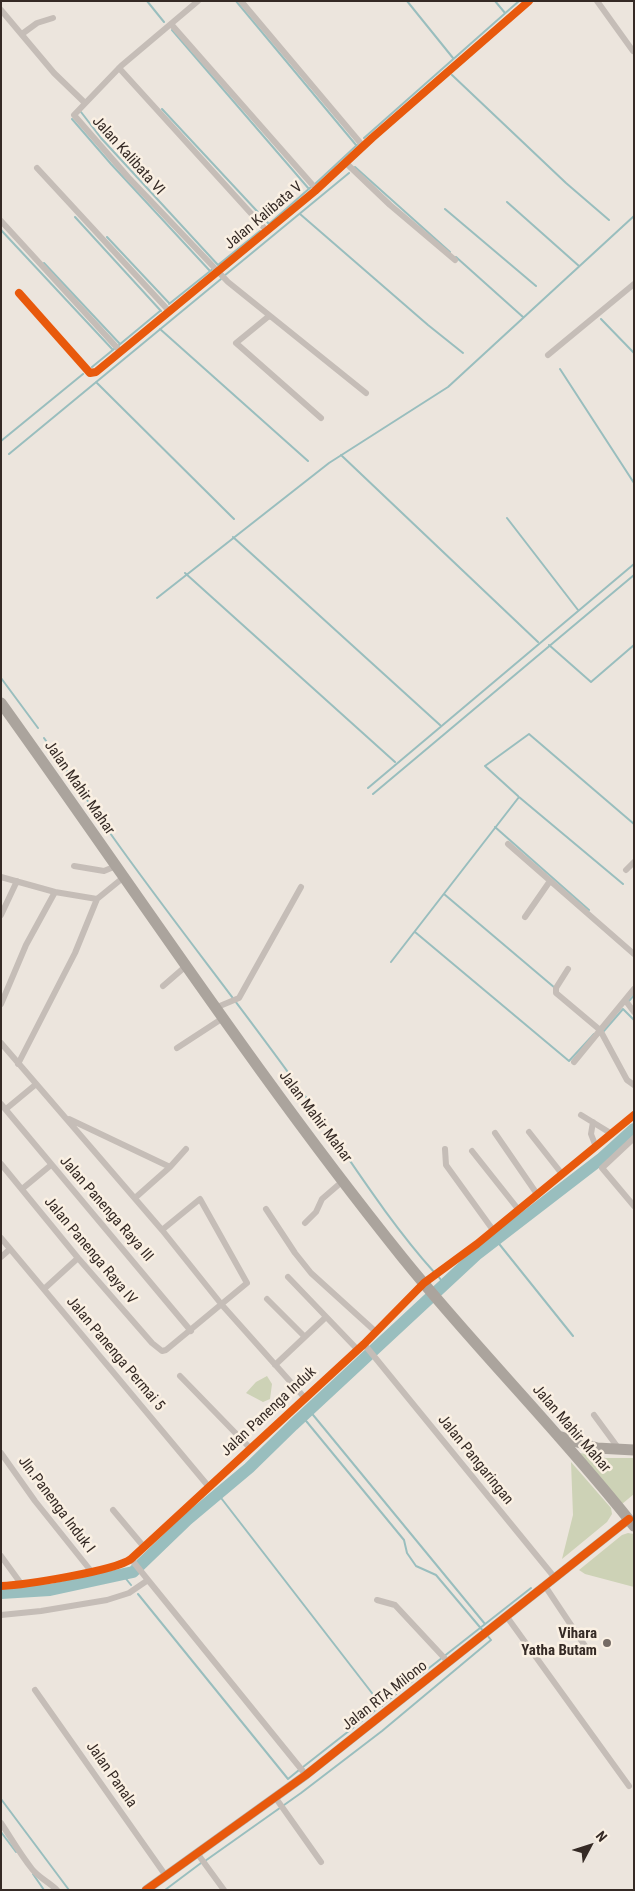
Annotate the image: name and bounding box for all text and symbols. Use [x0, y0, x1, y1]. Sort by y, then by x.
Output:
street label: Jalan Kalibata VI [88, 113, 168, 199]
street label: Jalan Kalibata V [221, 178, 307, 254]
street label: Jalan Mahir Mahar [40, 738, 118, 838]
street label: Jalan Mahir Mahar [275, 1067, 355, 1167]
street label: Jalan Panenga Raya III [55, 1153, 157, 1265]
street label: Jalan Panenga Raya IV [40, 1194, 140, 1308]
street label: Jalan Panenga Permai 5 [62, 1293, 168, 1415]
street label: Jalan Panenga Induk [218, 1363, 320, 1461]
street label: Jalan Mahir Mahar [528, 1381, 614, 1477]
street label: Jalan Pangaringan [433, 1412, 517, 1508]
street label: Jln.Panenga Induk I [14, 1453, 98, 1557]
place label: Vihara Yatha Butam [521, 1625, 597, 1660]
marker: Vihara Yatha Butam [601, 1637, 613, 1649]
street label: Jalan RTA Milono [339, 1657, 431, 1735]
street label: Jalan Panala [82, 1739, 140, 1811]
north arrow [565, 1821, 615, 1871]
text: N [593, 1828, 610, 1845]

